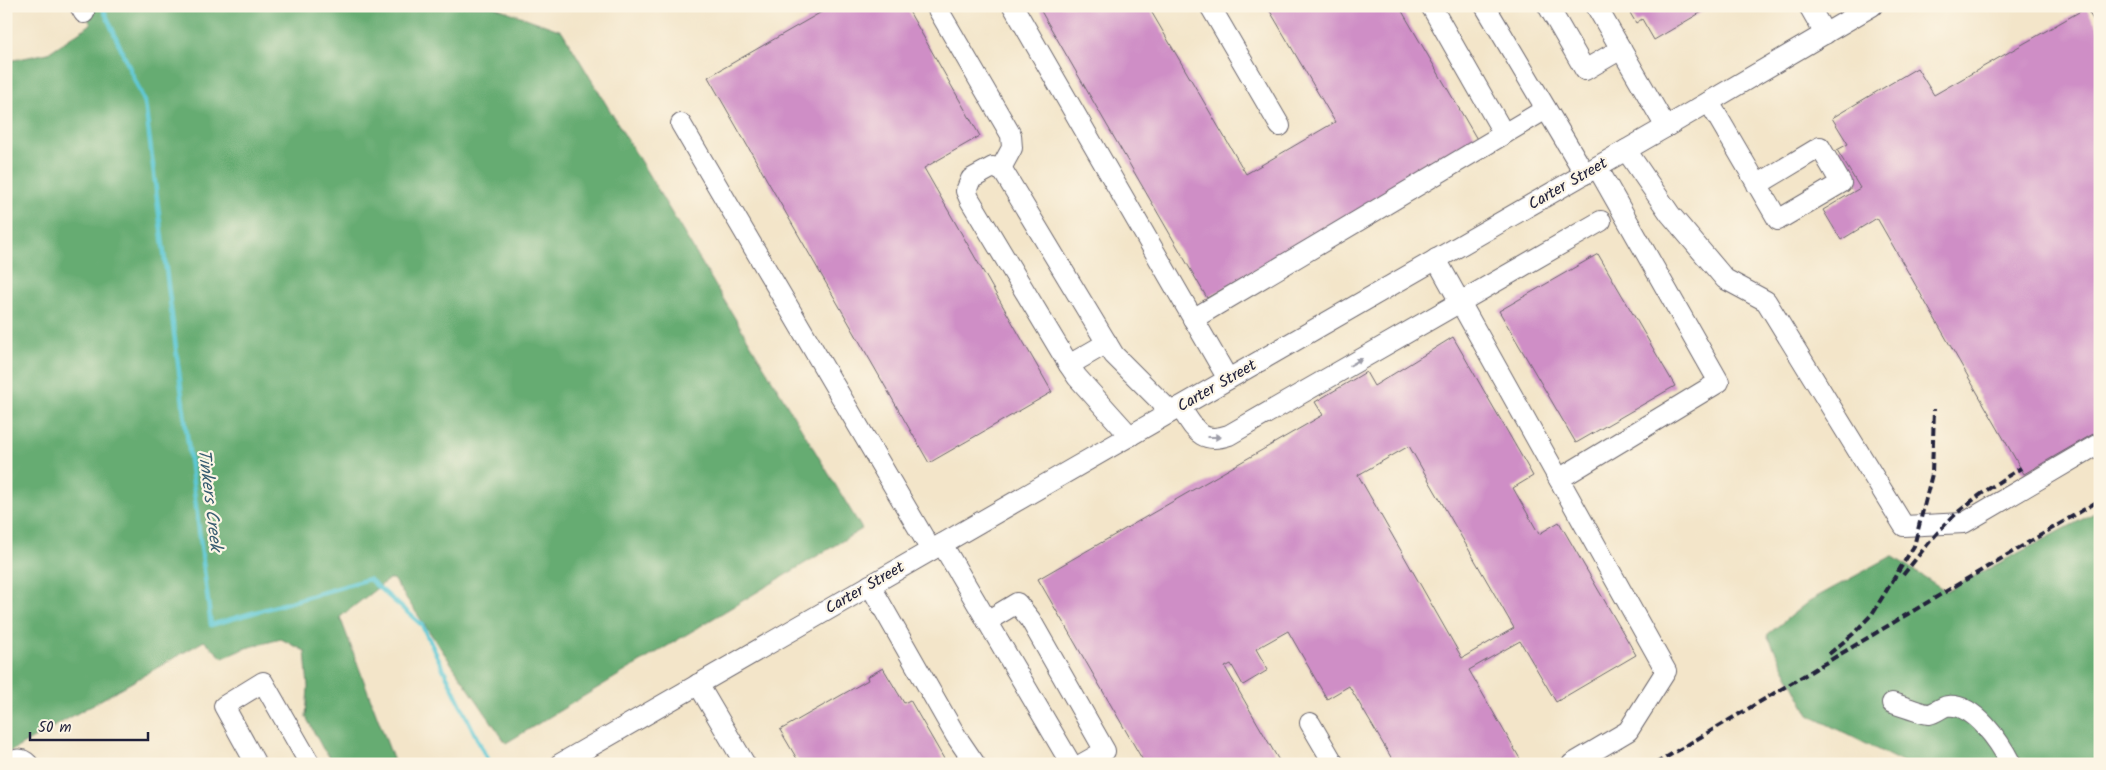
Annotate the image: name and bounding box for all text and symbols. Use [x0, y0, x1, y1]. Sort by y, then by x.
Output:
street label: Carter Street [1524, 151, 1613, 217]
street label: Carter Street [1173, 353, 1262, 419]
one-way arrow [1349, 358, 1363, 367]
one-way arrow [1206, 433, 1222, 441]
water label: Tinkers Creek [188, 447, 230, 555]
street label: Carter Street [821, 555, 910, 621]
scale bar [30, 710, 148, 742]
text: 50 m [38, 716, 72, 740]

